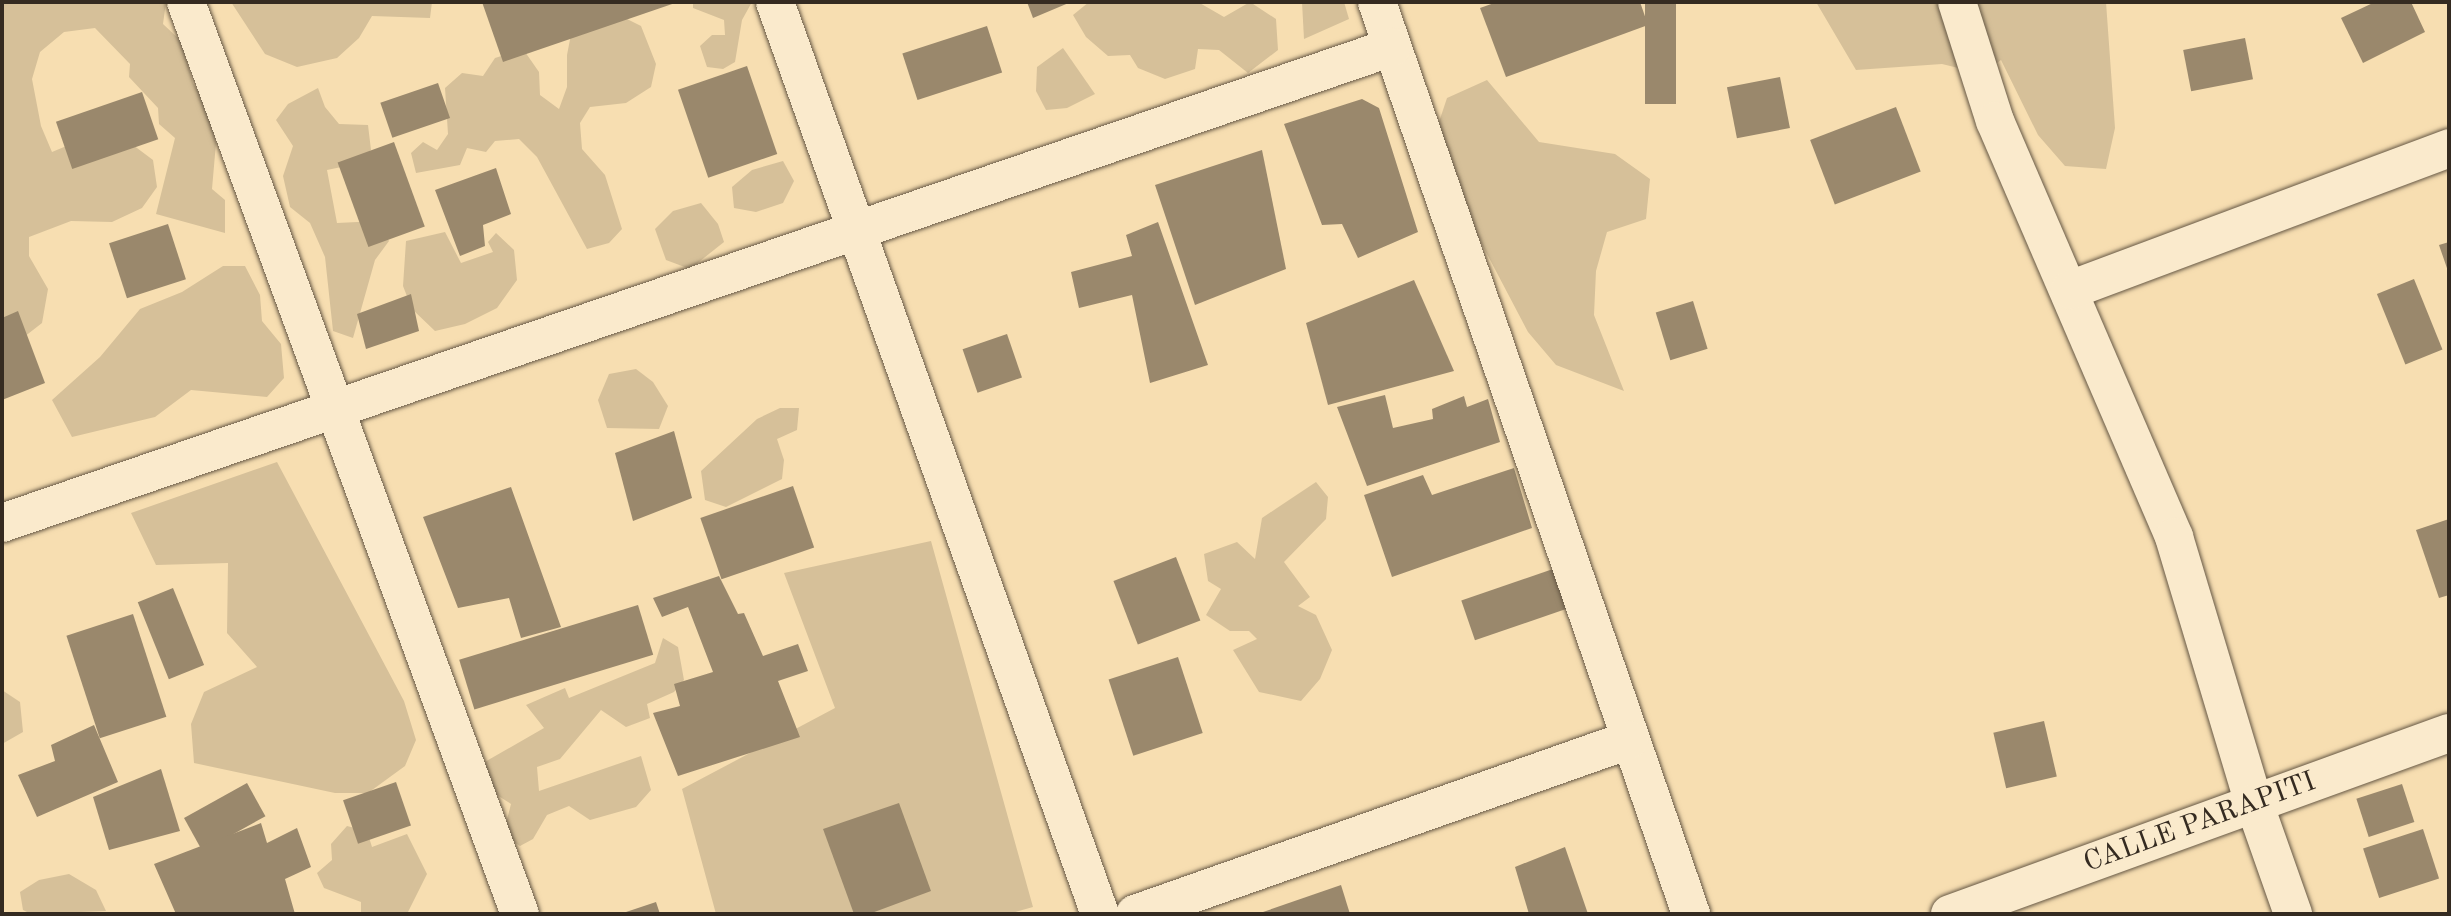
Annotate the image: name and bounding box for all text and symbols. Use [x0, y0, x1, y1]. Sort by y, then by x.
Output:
street label: CALLE PARAPITI [2079, 765, 2321, 881]

